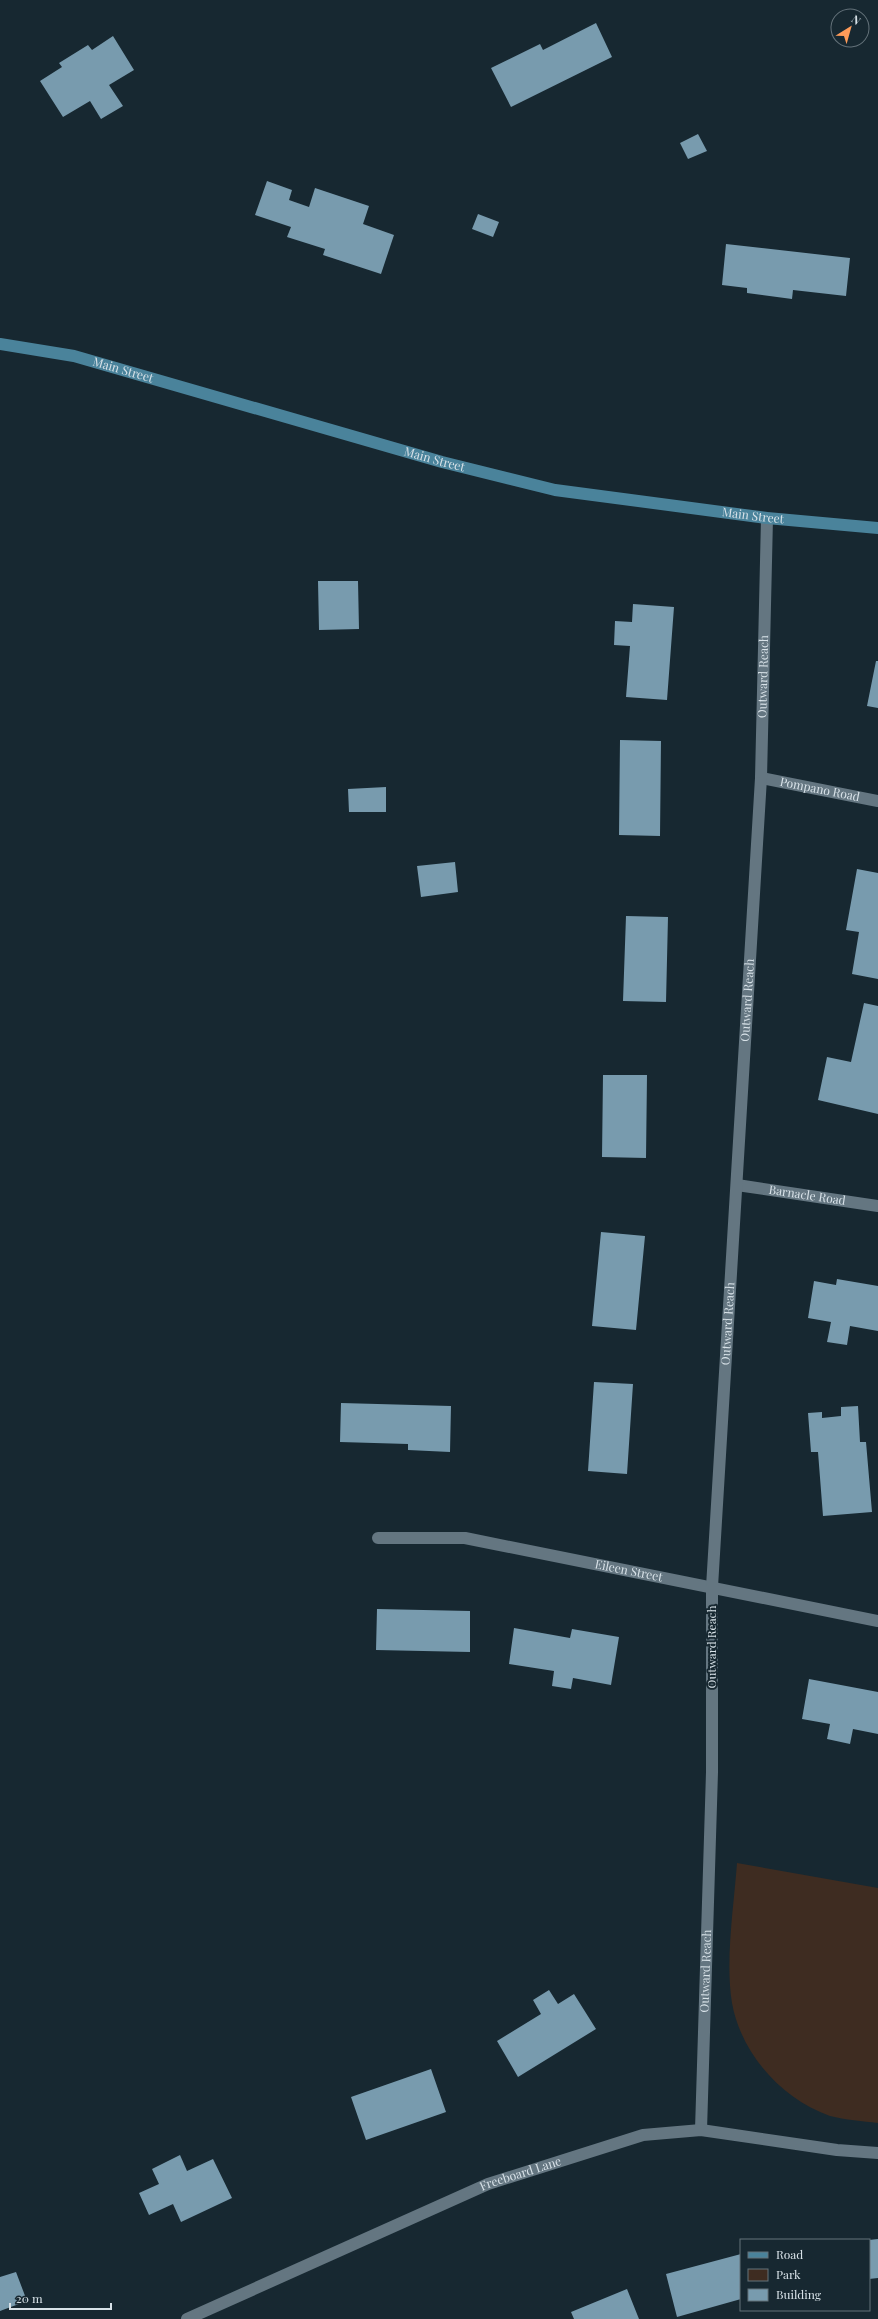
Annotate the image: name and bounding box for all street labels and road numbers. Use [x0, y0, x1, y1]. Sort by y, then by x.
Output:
street label: Main Street [91, 353, 156, 386]
street label: Main Street [402, 443, 467, 475]
street label: Main Street [721, 503, 785, 527]
street label: Outward Reach [753, 635, 771, 718]
street label: Pompano Road [779, 773, 861, 804]
street label: Outward Reach [736, 958, 757, 1042]
street label: Barnacle Road [768, 1181, 847, 1208]
street label: Outward Reach [716, 1282, 737, 1366]
street label: Eileen Street [594, 1555, 665, 1585]
street label: Outward Reach [703, 1605, 719, 1689]
street label: Outward Reach [696, 1929, 714, 2013]
street label: Freeboard Lane [477, 2152, 563, 2194]

